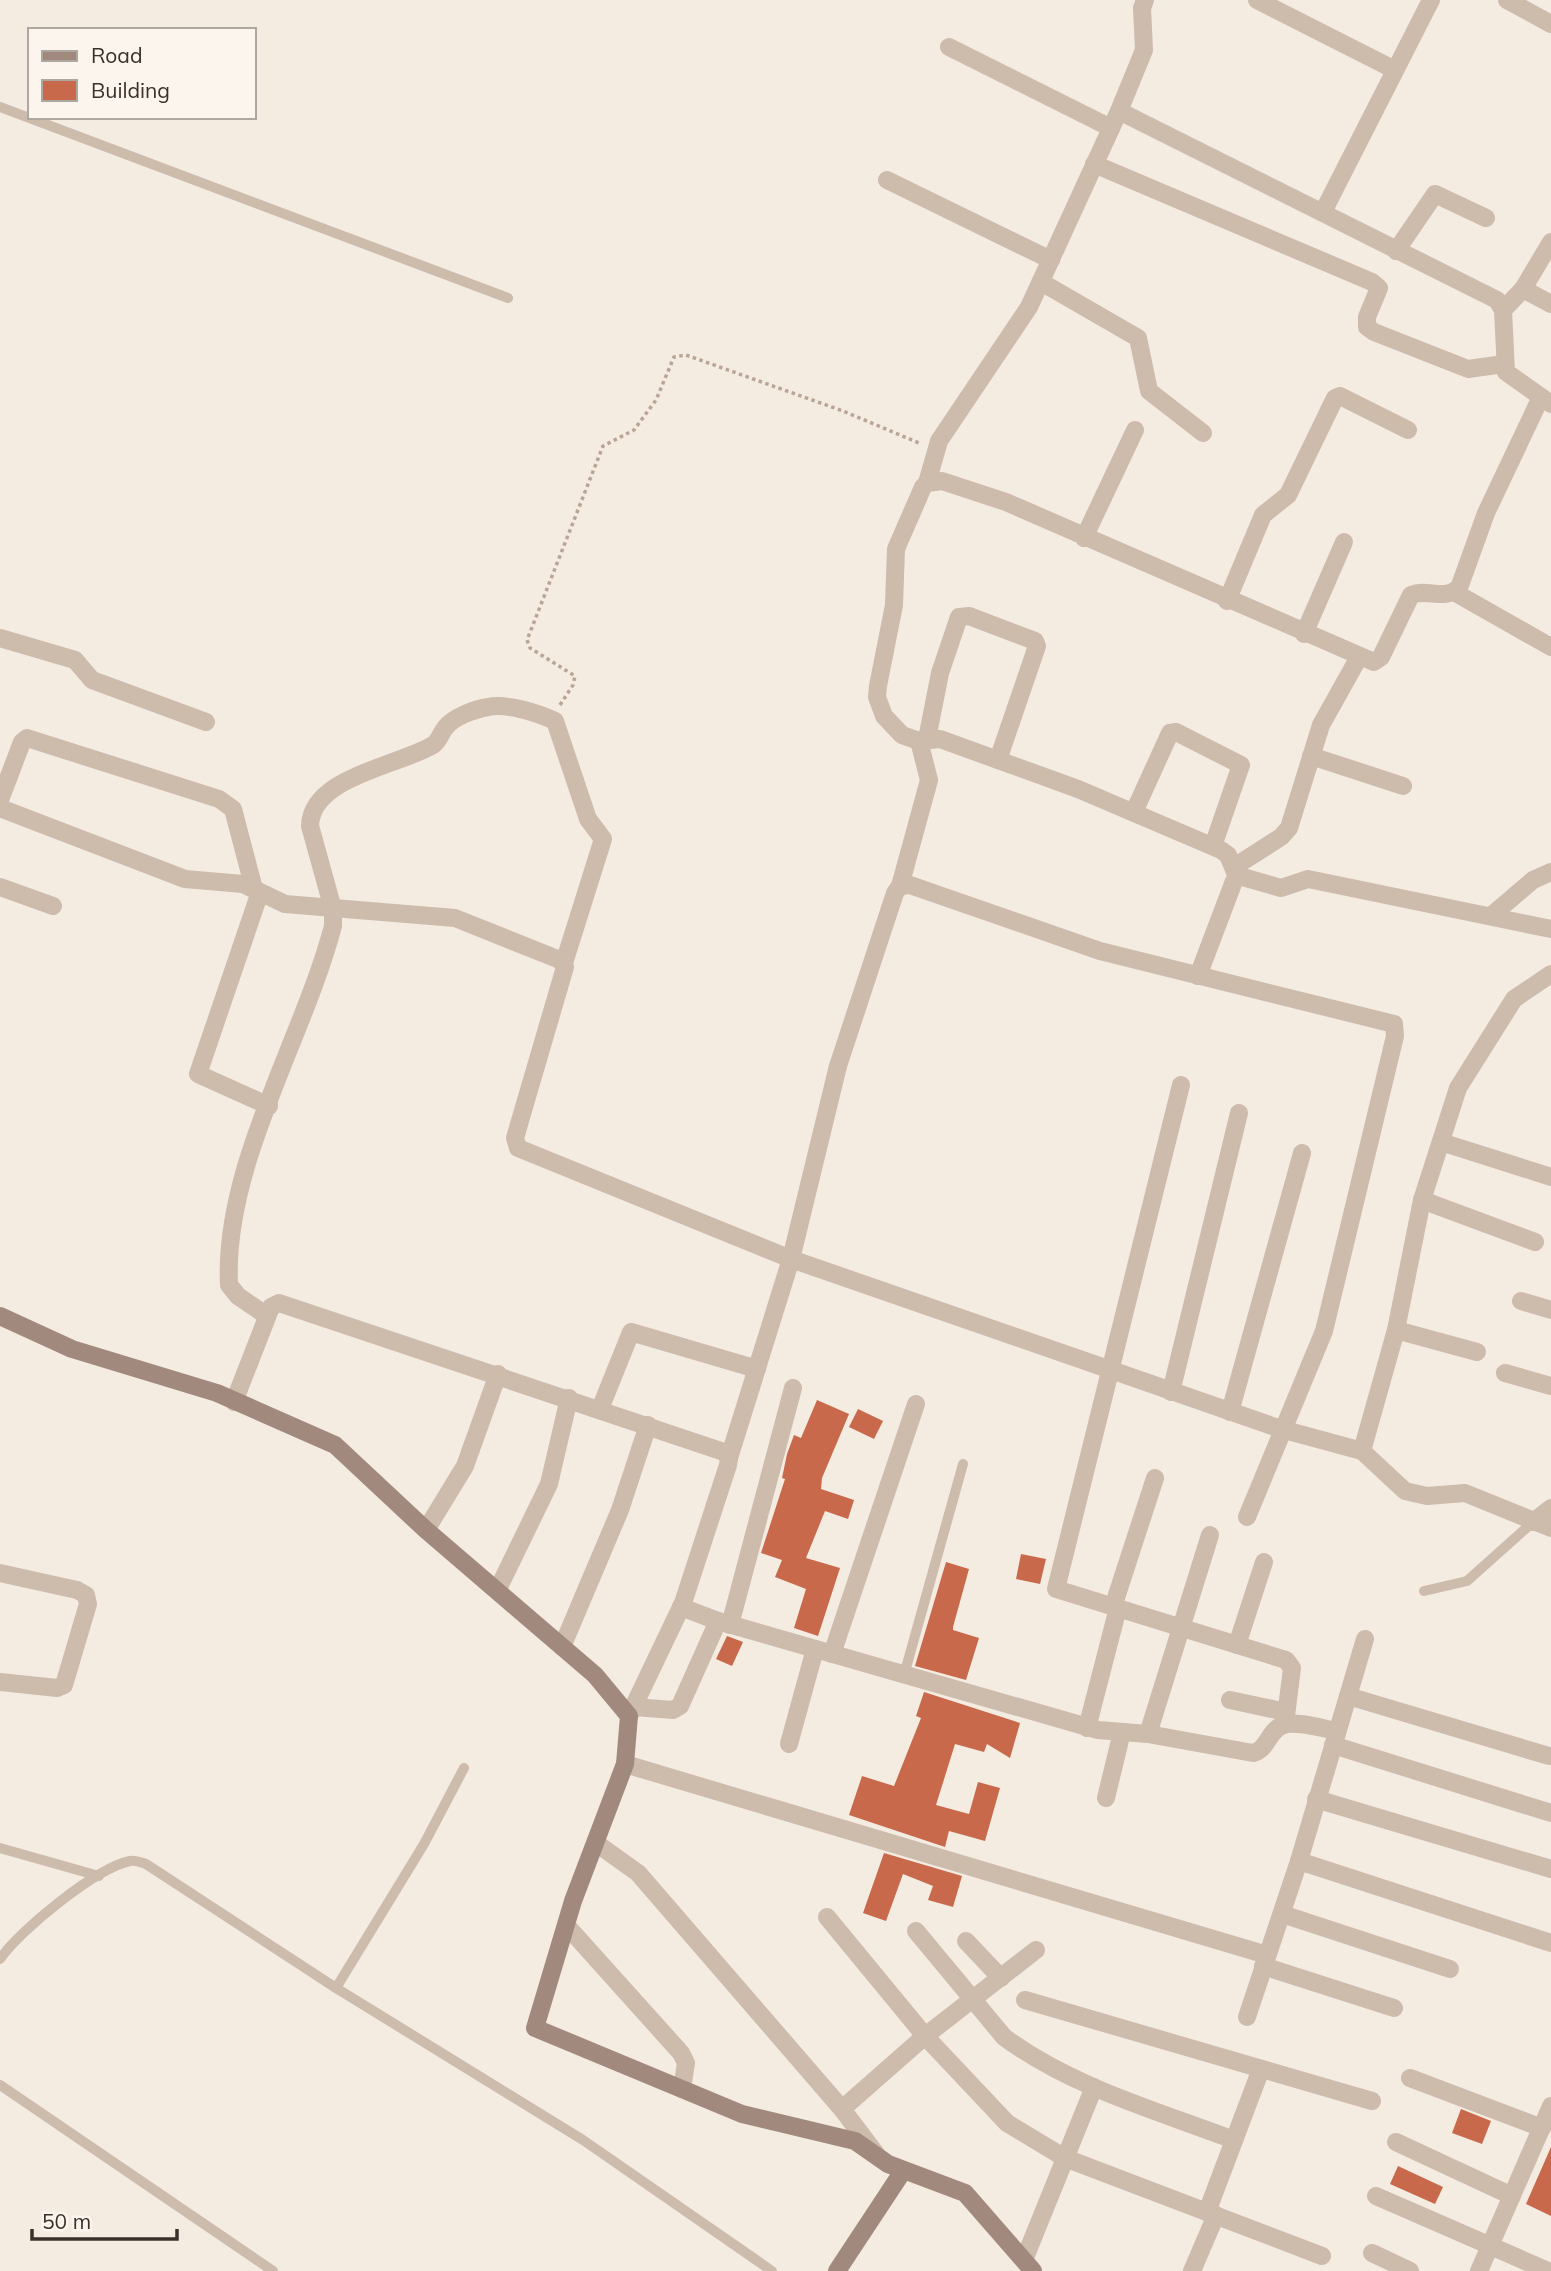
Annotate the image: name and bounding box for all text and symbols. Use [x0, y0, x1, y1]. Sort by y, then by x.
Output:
legend [28, 28, 256, 119]
text: Road [91, 42, 142, 68]
text: Building [91, 77, 170, 103]
scale bar [32, 2198, 177, 2242]
text: 50 m [42, 2208, 91, 2234]

